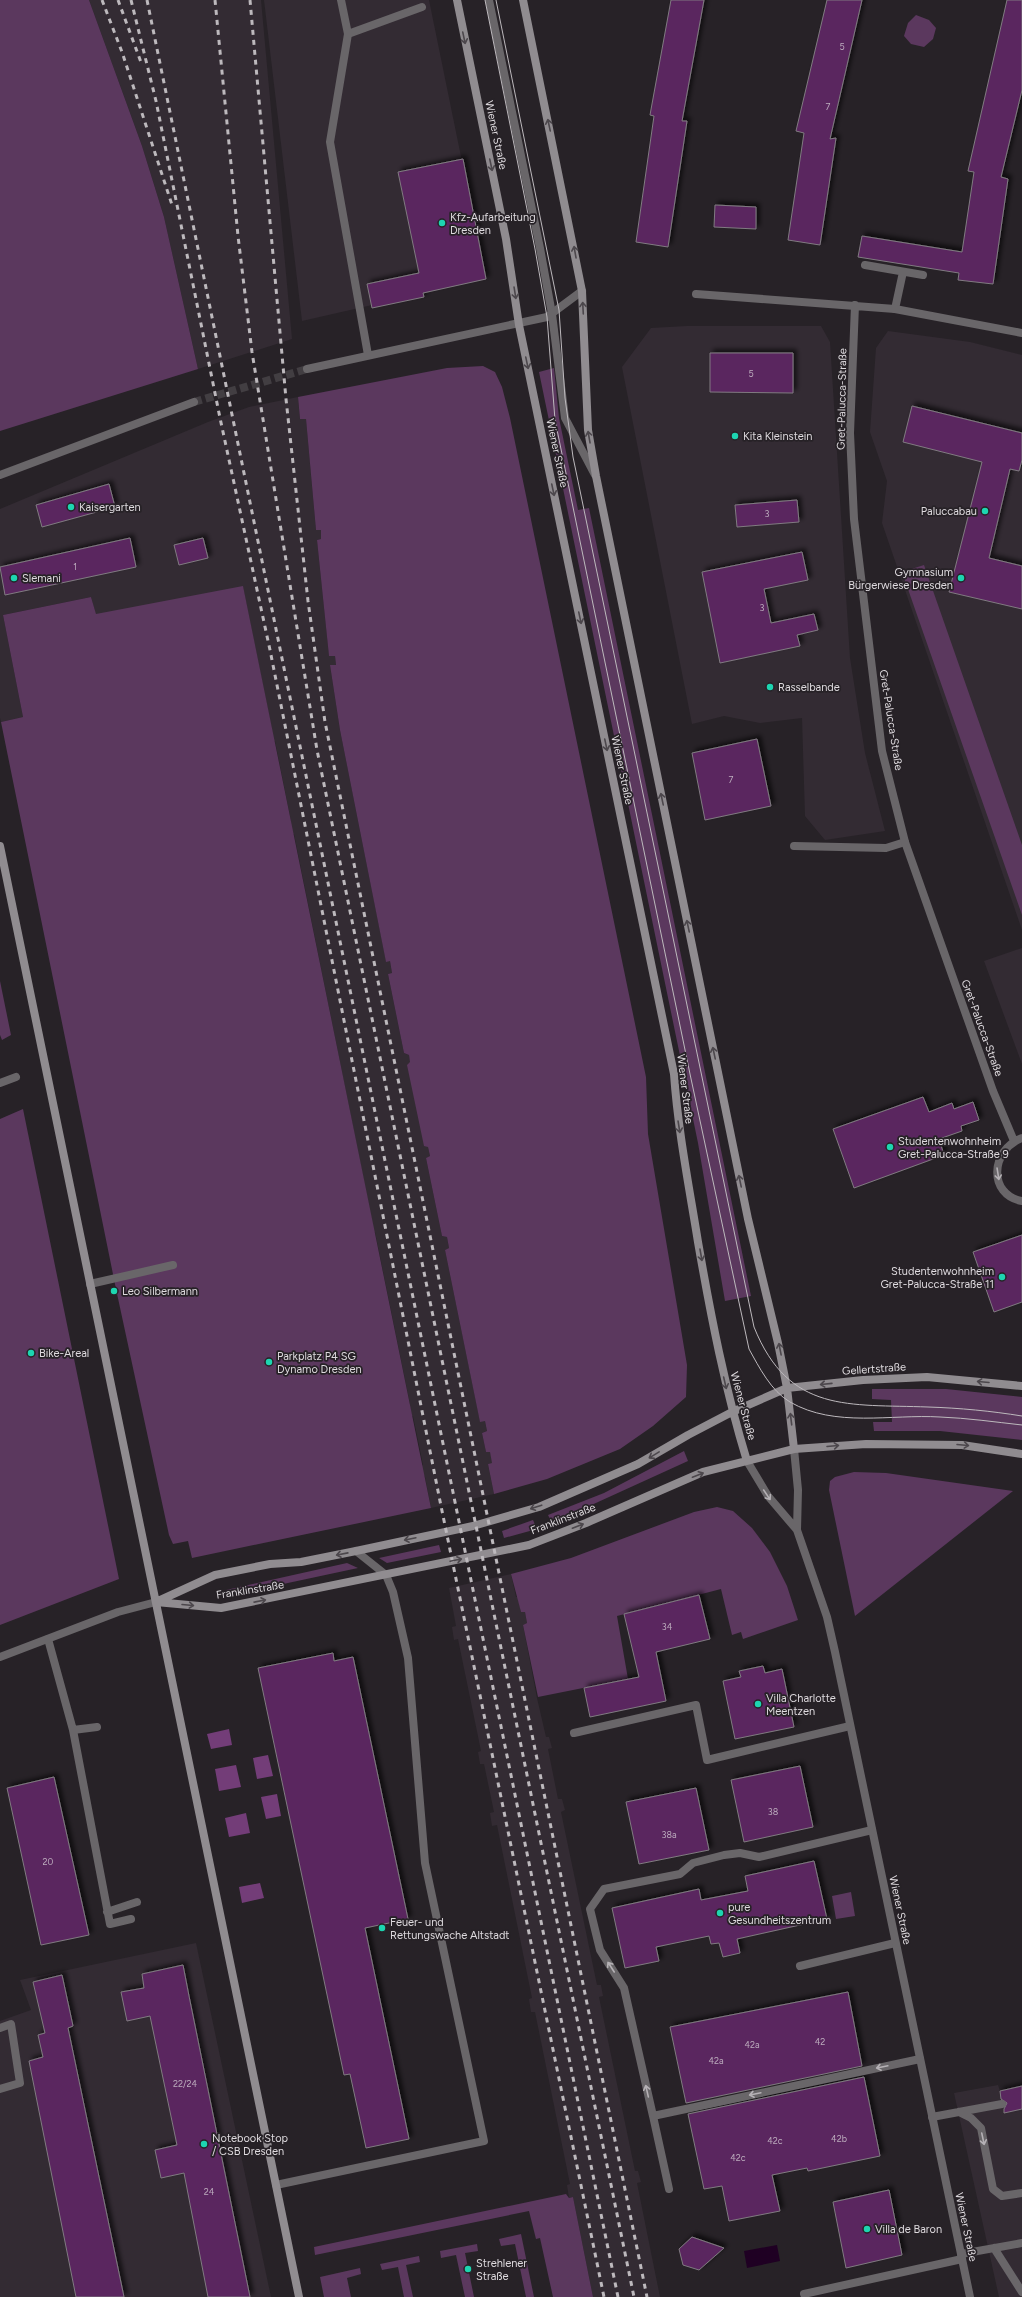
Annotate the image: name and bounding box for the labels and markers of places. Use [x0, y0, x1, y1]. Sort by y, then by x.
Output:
place label: Kfz-Aufarbeitung Dresden [450, 211, 536, 237]
marker: Kfz-Aufarbeitung Dresden [437, 218, 447, 228]
place label: Kita Kleinstein [743, 430, 813, 443]
marker: Kita Kleinstein [730, 431, 740, 441]
place label: Kaisergarten [79, 501, 141, 514]
marker: Kaisergarten [66, 502, 76, 512]
place label: Paluccabau [921, 505, 977, 518]
marker: Paluccabau [980, 506, 990, 516]
place label: Gymnasium Bürgerwiese Dresden [848, 566, 953, 592]
place label: Slemani [22, 572, 61, 585]
marker: Slemani [9, 573, 19, 583]
marker: Gymnasium Bürgerwiese Dresden [956, 573, 966, 583]
place label: Rasselbande [778, 681, 840, 694]
marker: Rasselbande [765, 682, 775, 692]
place label: Studentenwohnheim Gret-Palucca-Straße 9 [898, 1135, 1009, 1161]
marker: Studentenwohnheim Gret-Palucca-Straße 9 [885, 1142, 895, 1152]
place label: Studentenwohnheim Gret-Palucca-Straße 11 [880, 1265, 994, 1291]
marker: Studentenwohnheim Gret-Palucca-Straße 11 [997, 1272, 1007, 1282]
place label: Leo Silbermann [122, 1285, 198, 1298]
marker: Leo Silbermann [109, 1286, 119, 1296]
place label: Bike-Areal [39, 1347, 89, 1360]
marker: Bike-Areal [26, 1348, 36, 1358]
place label: Parkplatz P4 SG Dynamo Dresden [277, 1350, 362, 1376]
marker: Parkplatz P4 SG Dynamo Dresden [264, 1357, 274, 1367]
place label: Villa Charlotte Meentzen [766, 1692, 836, 1718]
marker: Villa Charlotte Meentzen [753, 1699, 763, 1709]
place label: pure Gesundheitszentrum [728, 1901, 831, 1927]
marker: pure Gesundheitszentrum [715, 1908, 725, 1918]
place label: Feuer- und Rettungswache Altstadt [390, 1916, 509, 1942]
marker: Feuer- und Rettungswache Altstadt [377, 1923, 387, 1933]
place label: Notebook Stop / CSB Dresden [212, 2132, 289, 2158]
marker: Notebook Stop / CSB Dresden [199, 2139, 209, 2149]
place label: Villa de Baron [875, 2223, 942, 2236]
marker: Villa de Baron [862, 2224, 872, 2234]
place label: Strehlener Straße [476, 2257, 527, 2283]
marker: Strehlener Straße [463, 2264, 473, 2274]

